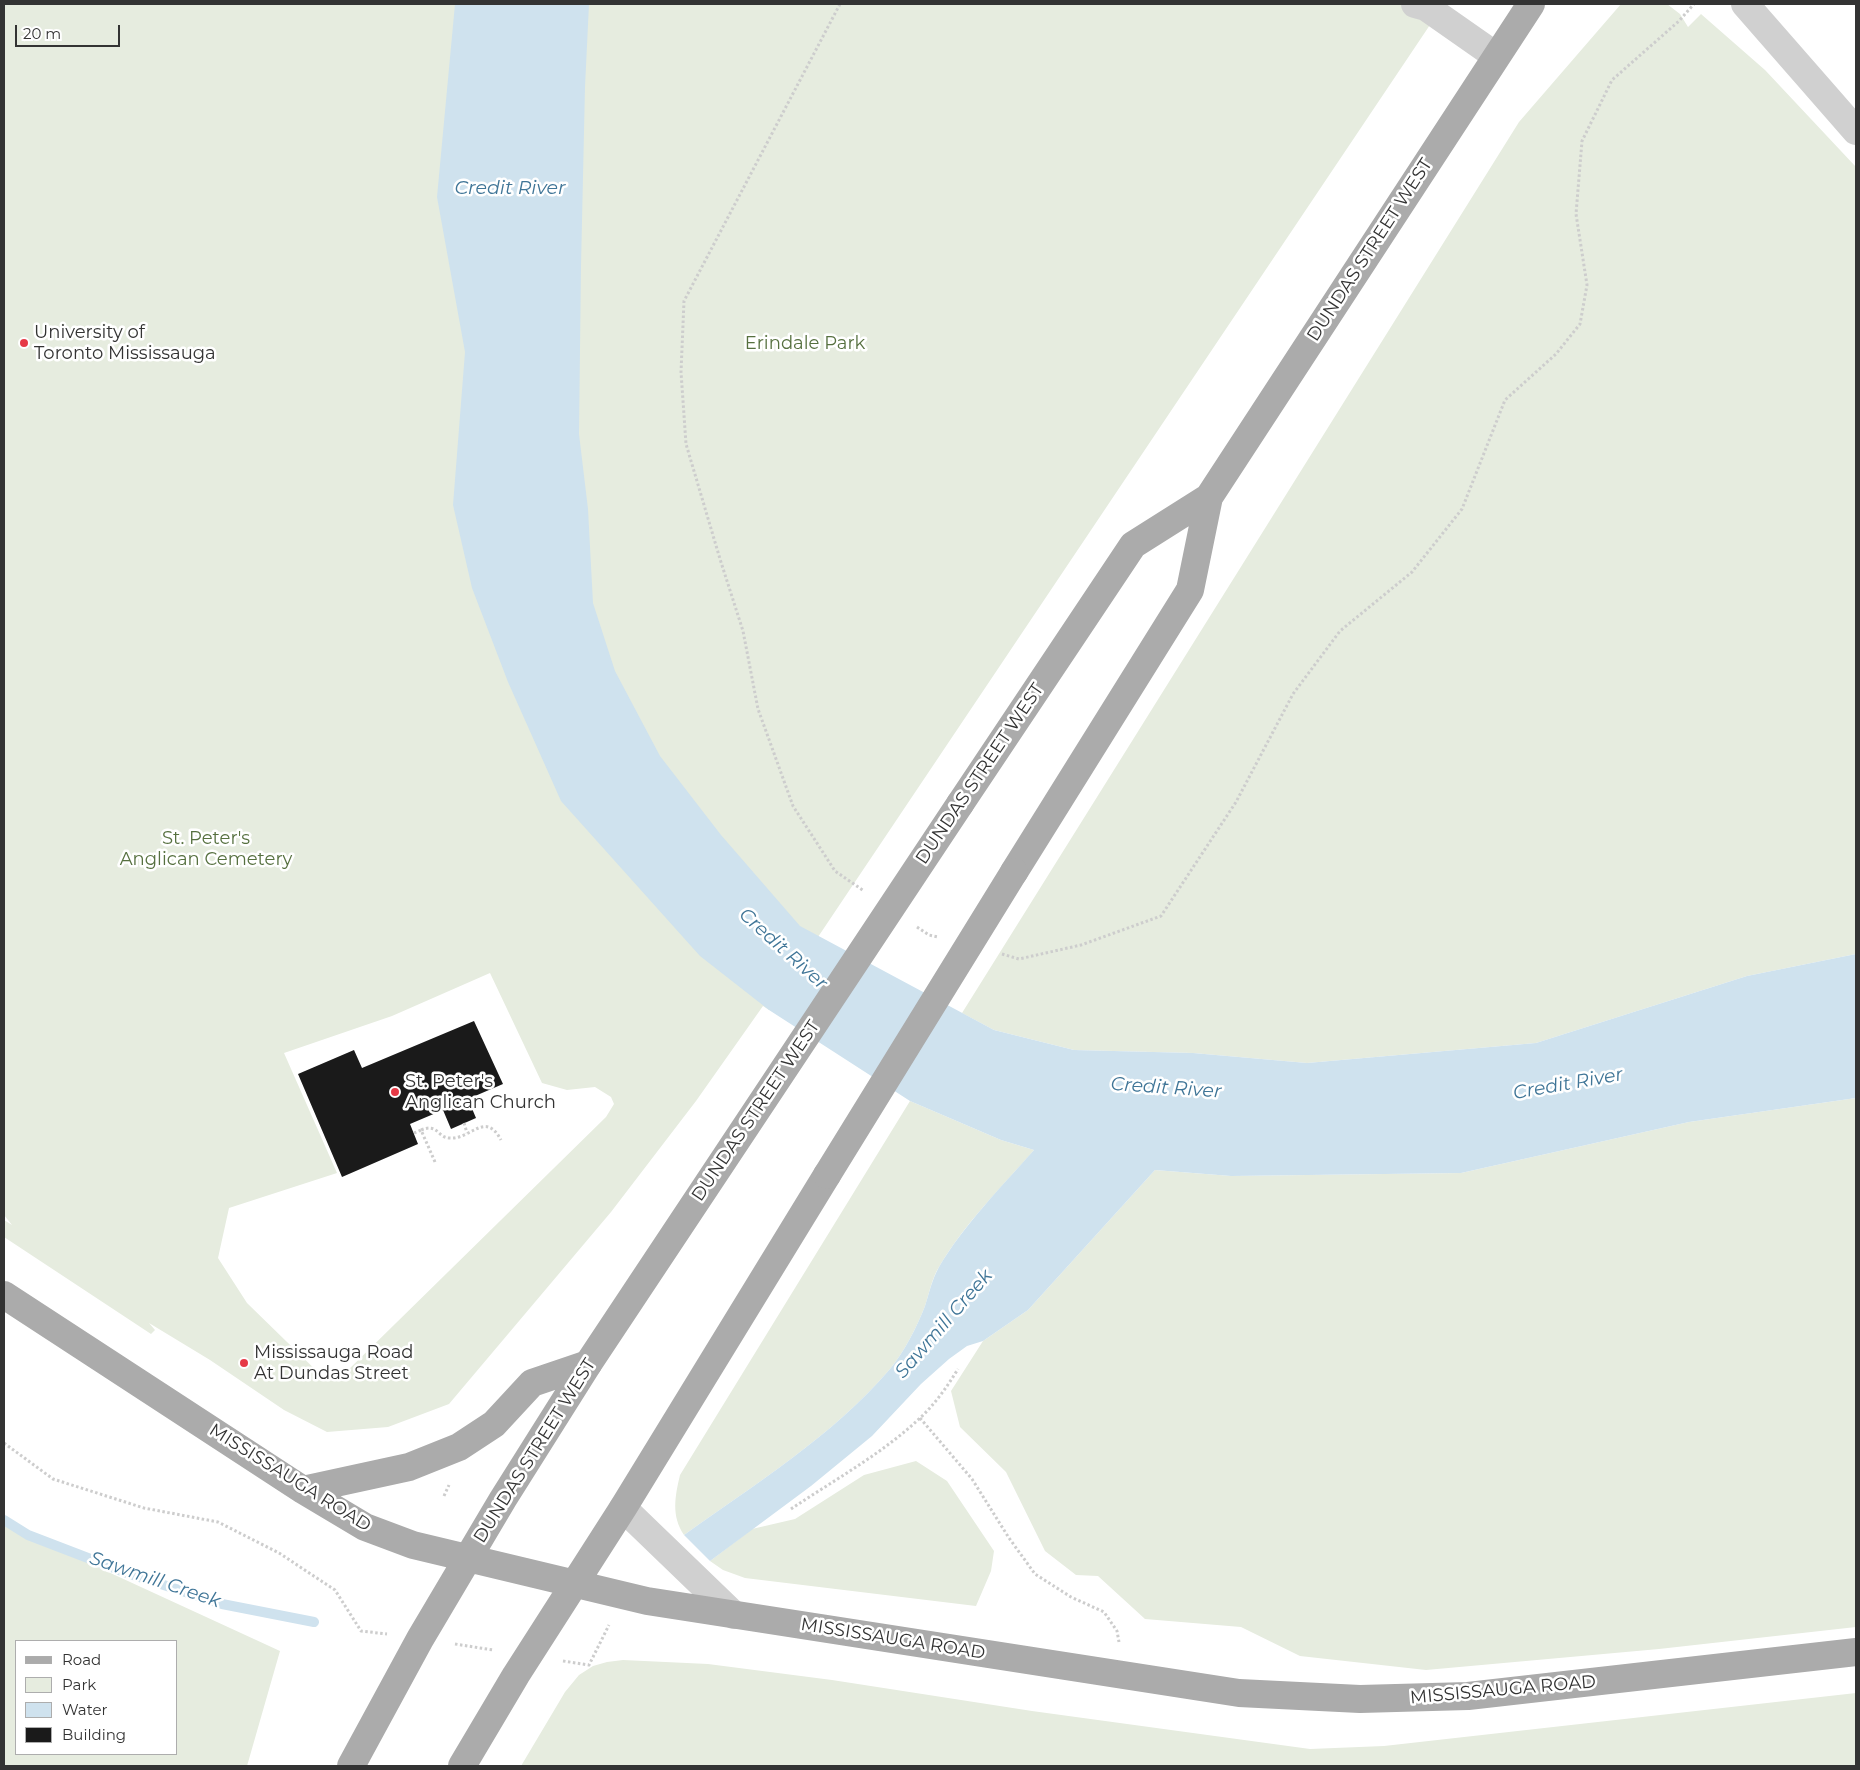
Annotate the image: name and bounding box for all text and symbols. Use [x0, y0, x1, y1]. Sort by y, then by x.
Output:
scale bar [18, 15, 122, 47]
text: 20 m [23, 24, 61, 43]
street label: DUNDAS STREET WEST [1303, 155, 1437, 345]
water label: Credit River [454, 177, 566, 199]
place label: University of Toronto Mississauga [34, 322, 216, 364]
park label: Erindale Park [745, 333, 865, 355]
marker: University of Toronto Mississauga [18, 337, 30, 349]
street label: DUNDAS STREET WEST [911, 679, 1049, 869]
park label: St. Peter's Anglican Cemetery [120, 828, 292, 871]
water label: Credit River [734, 903, 832, 995]
street label: DUNDAS STREET WEST [687, 1016, 825, 1206]
water label: Credit River [1511, 1063, 1625, 1105]
place label: St. Peter's Anglican Church [405, 1071, 556, 1114]
water label: Credit River [1110, 1073, 1222, 1103]
marker: St. Peter's Anglican Church [389, 1086, 401, 1098]
water label: Sawmill Creek [890, 1265, 998, 1383]
place label: Mississauga Road At Dundas Street [254, 1342, 413, 1385]
street label: DUNDAS STREET WEST [469, 1355, 601, 1547]
marker: Mississauga Road At Dundas Street [238, 1357, 250, 1369]
street label: MISSISSAUGA ROAD [205, 1419, 375, 1537]
water label: Sawmill Creek [87, 1547, 223, 1613]
street label: MISSISSAUGA ROAD [799, 1614, 987, 1664]
legend [15, 1640, 178, 1755]
text: Road [62, 1650, 101, 1669]
street label: MISSISSAUGA ROAD [1409, 1671, 1597, 1709]
text: Park [62, 1675, 96, 1694]
text: Water [62, 1700, 108, 1719]
text: Building [62, 1725, 126, 1744]

